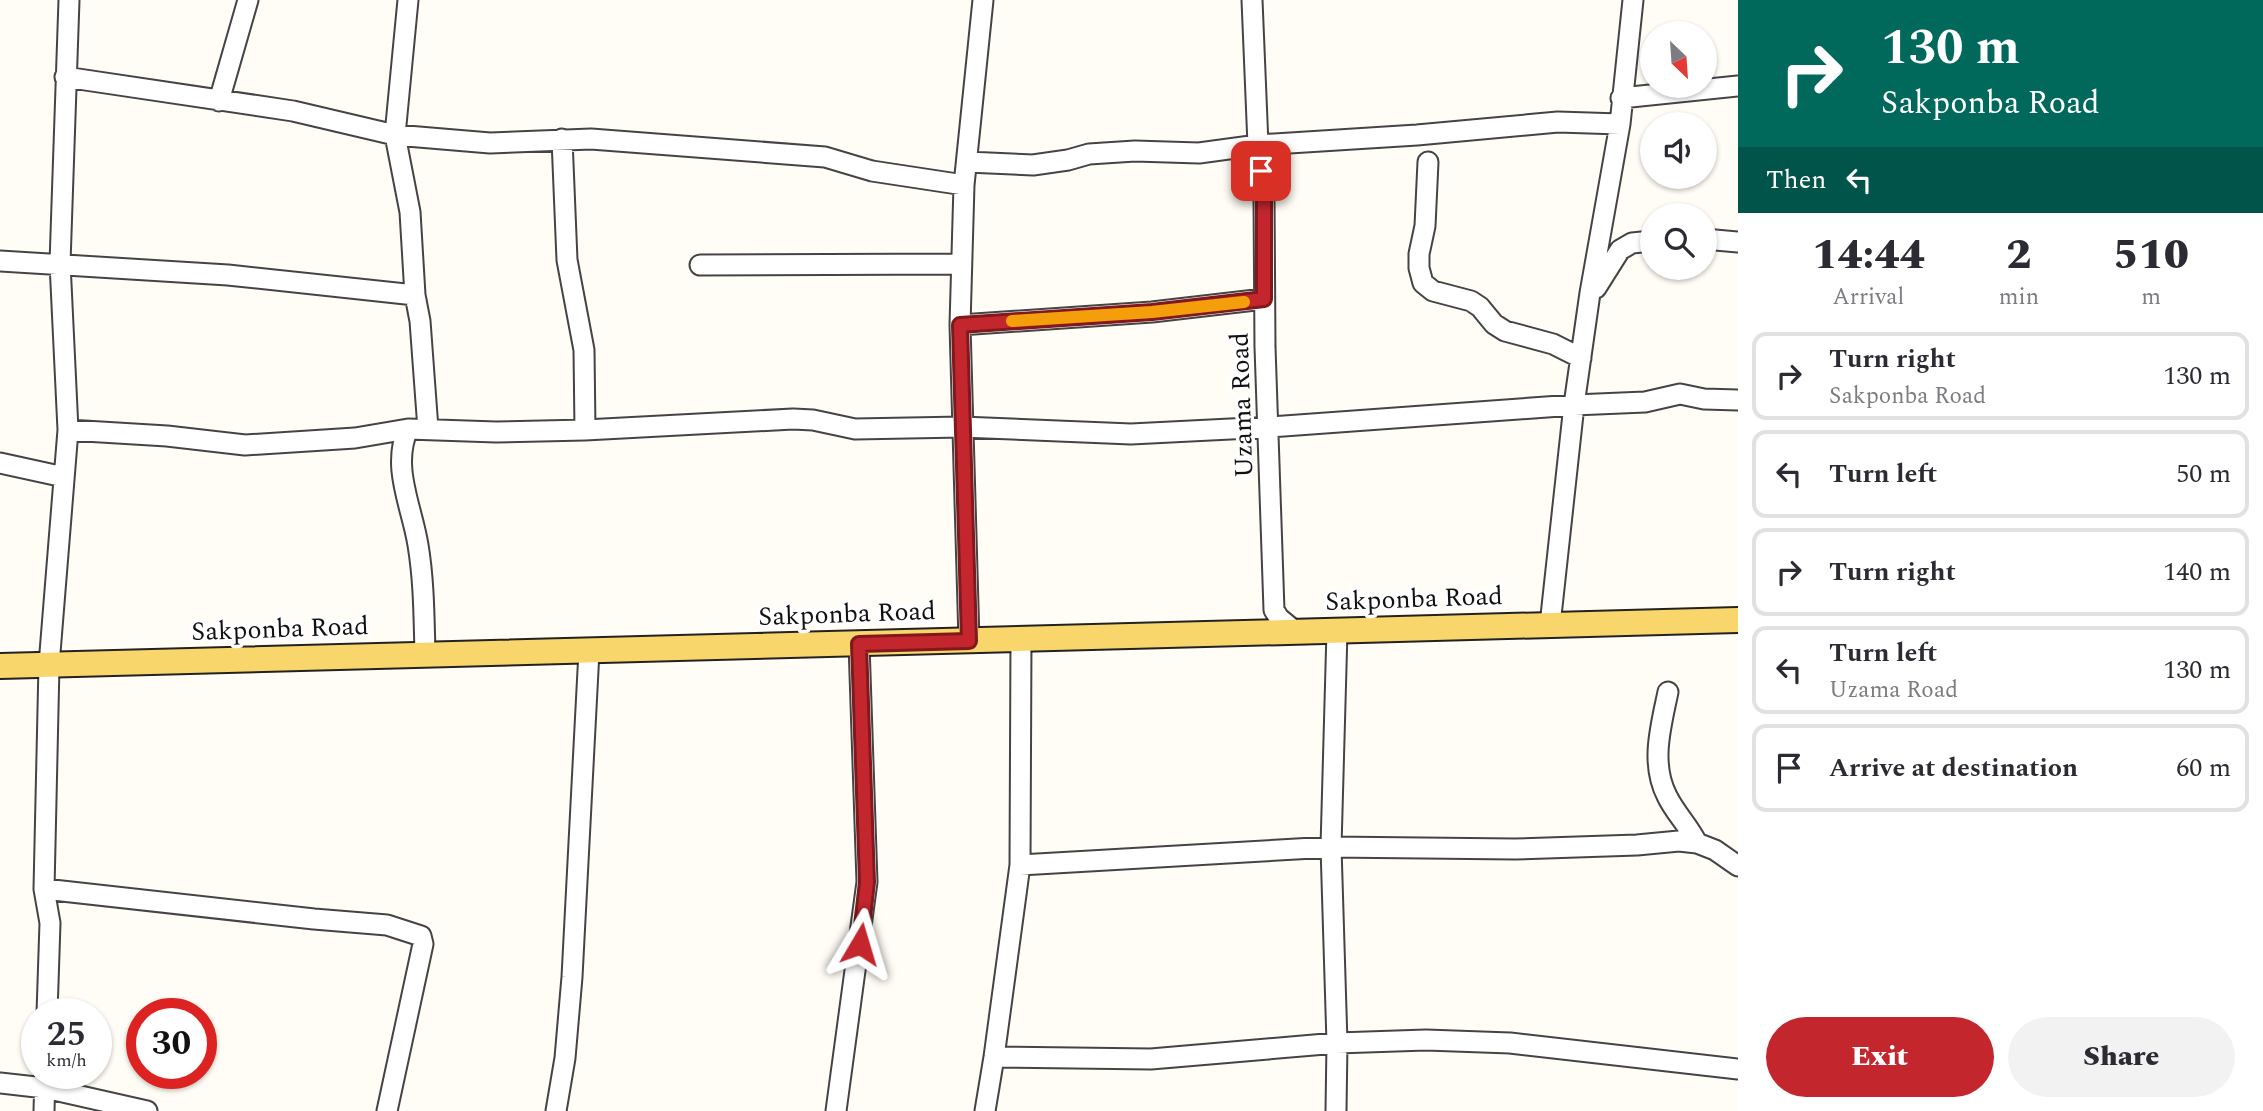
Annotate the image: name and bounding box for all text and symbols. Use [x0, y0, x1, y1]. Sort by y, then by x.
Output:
text: 130 m [1881, 11, 2020, 86]
north arrow [1640, 21, 1717, 98]
map controls [1640, 21, 1717, 280]
icon: right [1766, 28, 1857, 119]
text: Sakponba Road [1881, 79, 2100, 128]
button: sound [1640, 112, 1717, 189]
pin [1231, 141, 1291, 201]
icon: arrive [1242, 152, 1280, 190]
text: Then [1766, 160, 1826, 200]
icon: left [1840, 161, 1878, 199]
button: search [1640, 203, 1717, 280]
text: 14:44 [1812, 224, 1925, 287]
text: 2 [2006, 224, 2032, 287]
text: 510 [2113, 224, 2189, 287]
text: Arrival [1833, 280, 1904, 315]
text: min [1999, 280, 2039, 315]
text: m [2141, 280, 2161, 315]
street label: Uzama Road [1219, 331, 1265, 479]
text: Turn right [1829, 339, 1956, 379]
text: 130 m [2163, 356, 2231, 396]
icon: right [1770, 357, 1808, 395]
text: Sakponba Road [1829, 379, 1986, 414]
text: Turn left [1829, 454, 1937, 494]
text: 50 m [2176, 454, 2231, 494]
icon: left [1770, 455, 1808, 493]
text: Turn right [1829, 552, 1956, 592]
text: 140 m [2163, 552, 2231, 592]
icon: right [1770, 553, 1808, 591]
street label: Sakponba Road [1324, 576, 1504, 622]
street label: Sakponba Road [757, 591, 937, 637]
street label: Sakponba Road [190, 606, 370, 652]
text: Turn left [1829, 633, 1937, 673]
text: 130 m [2163, 650, 2231, 690]
icon: left [1770, 651, 1808, 689]
text: Uzama Road [1829, 673, 1958, 708]
text: Arrive at destination [1829, 748, 2078, 788]
text: 60 m [2176, 748, 2231, 788]
icon: arrive [1770, 749, 1808, 787]
position arrow [823, 907, 897, 981]
speed limit sign: 30 [126, 998, 217, 1089]
text: 25 [47, 1008, 86, 1061]
button: Exit [1766, 1017, 1994, 1097]
button: Share [2008, 1017, 2235, 1097]
text: km/h [46, 1047, 87, 1074]

